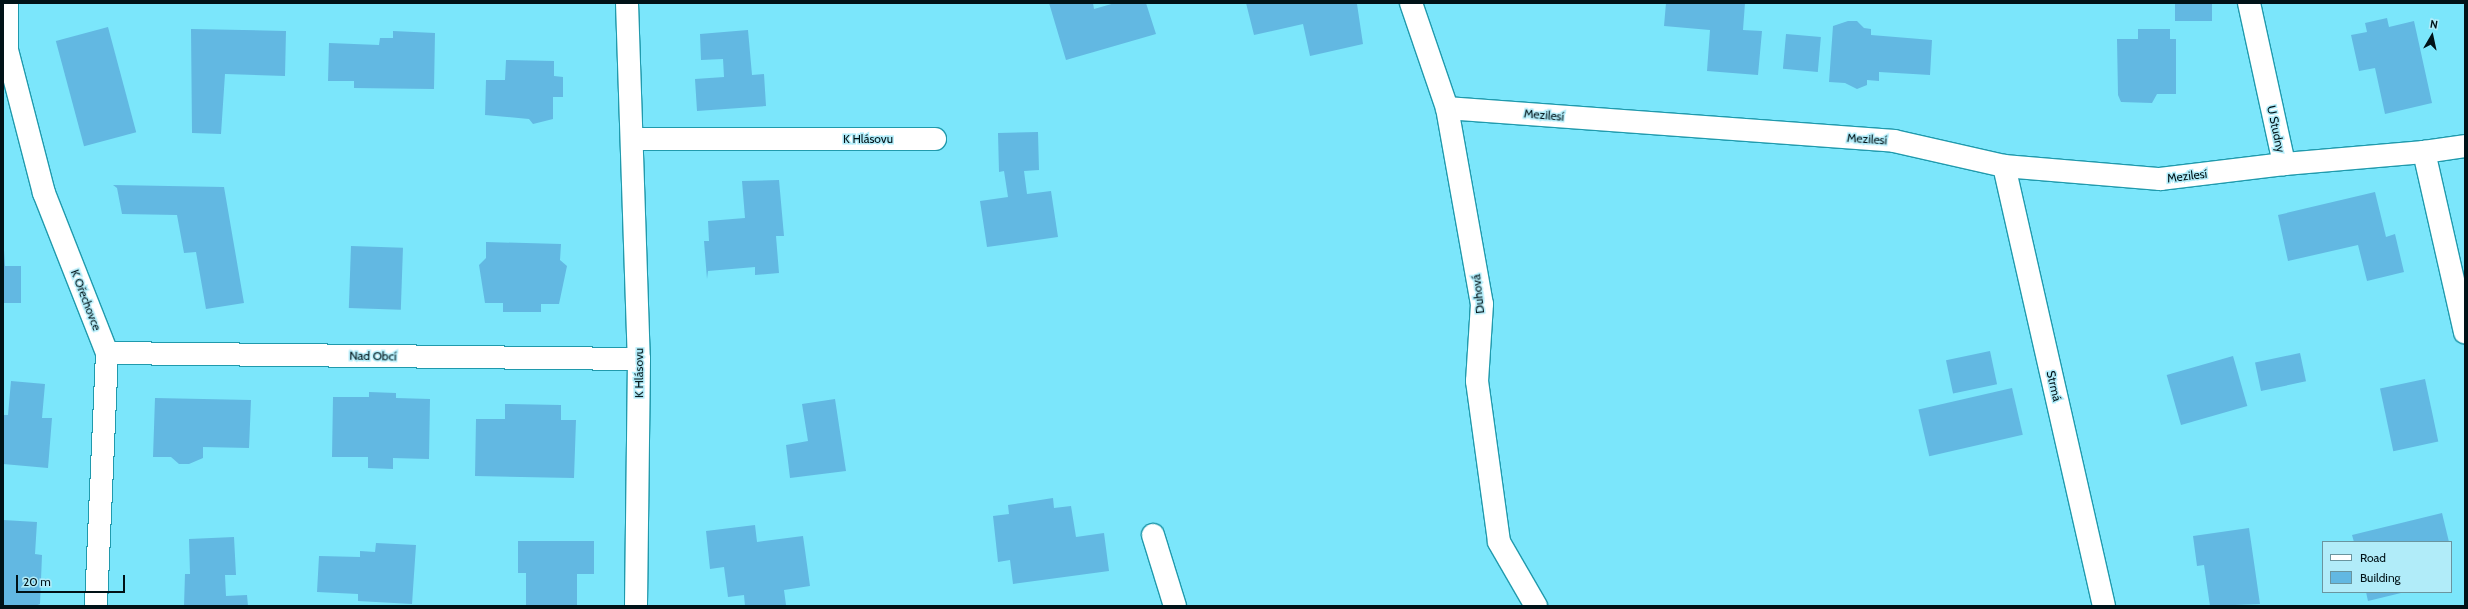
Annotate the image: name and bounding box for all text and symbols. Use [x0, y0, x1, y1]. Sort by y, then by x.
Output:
north arrow [2412, 16, 2452, 56]
text: N [2429, 17, 2439, 32]
street label: U Studny [2264, 104, 2288, 154]
street label: Mezilesí [1523, 106, 1565, 124]
street label: Mezilesí [1846, 130, 1888, 148]
street label: K Hlásovu [843, 132, 893, 146]
street label: Mezilesí [2166, 166, 2208, 186]
street label: K Ořechovce [68, 267, 104, 333]
street label: Duhová [1469, 274, 1487, 314]
street label: Nad Obcí [349, 348, 397, 364]
street label: K Hlásovu [632, 348, 646, 398]
street label: Strmá [2044, 369, 2064, 403]
legend [2322, 541, 2452, 593]
text: Road [2360, 550, 2386, 565]
scale bar [18, 567, 127, 593]
text: Building [2360, 570, 2401, 585]
text: 20 m [23, 574, 51, 589]

